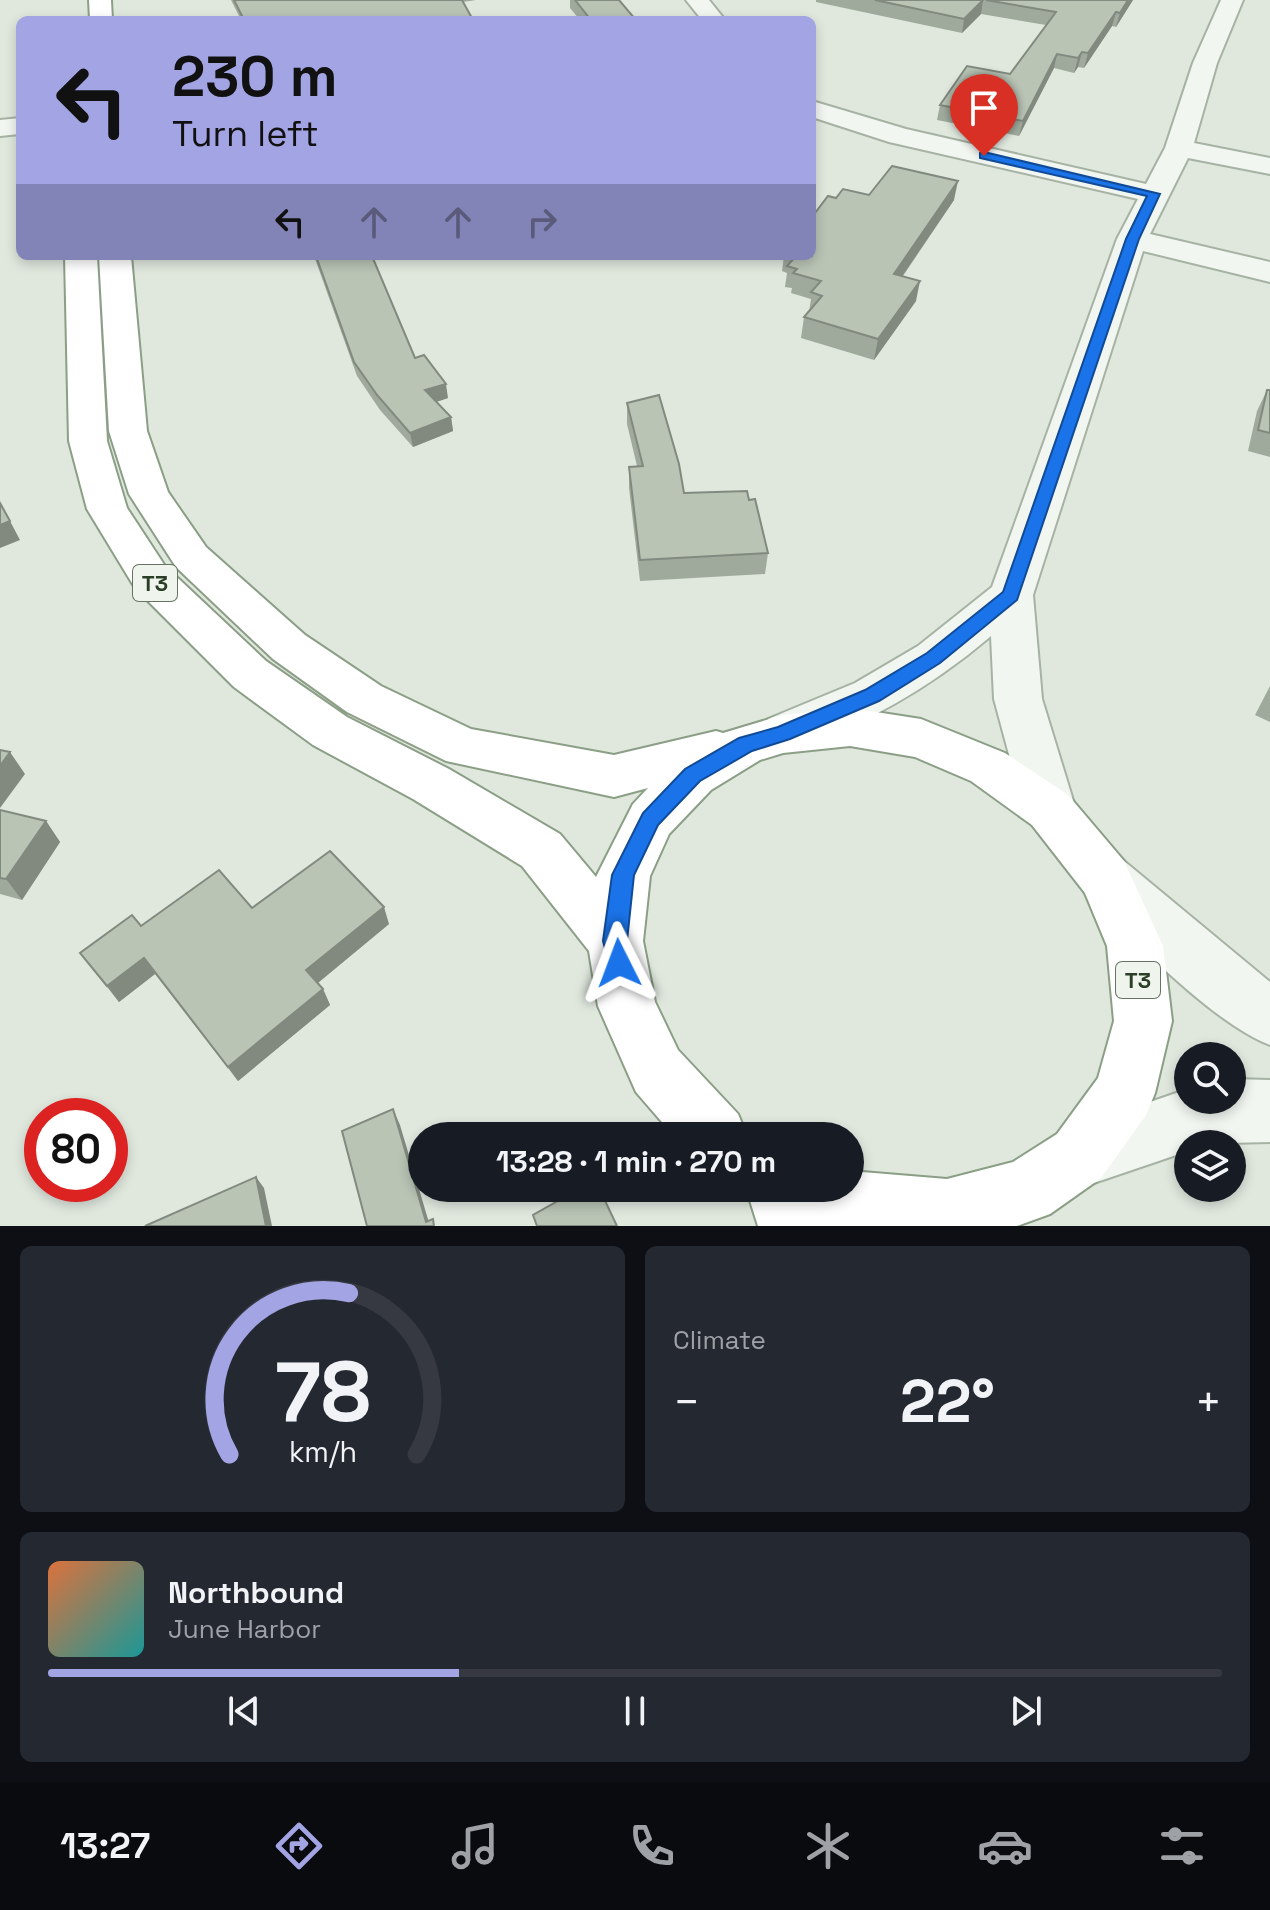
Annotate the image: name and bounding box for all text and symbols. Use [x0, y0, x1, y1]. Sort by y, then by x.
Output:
text: 230 m [172, 41, 338, 112]
icon: left [40, 48, 144, 152]
pin [950, 74, 1018, 156]
icon: arrive [962, 86, 1006, 130]
text: Turn left [172, 111, 319, 157]
icon: left [268, 200, 312, 244]
icon: ahead [352, 200, 396, 244]
icon: ahead [436, 200, 480, 244]
icon: right [520, 200, 564, 244]
road number: T3 [133, 565, 177, 601]
position arrow [577, 921, 661, 1005]
road number: T3 [1116, 962, 1160, 998]
map controls [1174, 1042, 1246, 1202]
button: search [1174, 1042, 1246, 1114]
speed limit sign: 80 [24, 1098, 128, 1202]
button: layers [1174, 1130, 1246, 1202]
text: 13:28 · 1 min · 270 m [496, 1142, 776, 1181]
text: Climate [673, 1323, 766, 1357]
text: 78 [275, 1339, 370, 1445]
text: 22° [900, 1363, 995, 1440]
text: − [673, 1374, 700, 1430]
text: + [1195, 1374, 1222, 1430]
text: km/h [288, 1434, 357, 1470]
text: Northbound [168, 1573, 344, 1612]
text: June Harbor [168, 1612, 321, 1646]
icon: previous [222, 1689, 266, 1733]
icon: pause [613, 1689, 657, 1733]
icon: next [1004, 1689, 1048, 1733]
icon: directions [271, 1818, 327, 1874]
icon: music [447, 1818, 503, 1874]
icon: phone [624, 1818, 680, 1874]
icon: climate [800, 1818, 856, 1874]
icon: car [977, 1818, 1033, 1874]
icon: filters [1154, 1818, 1210, 1874]
text: 13:27 [60, 1823, 150, 1869]

